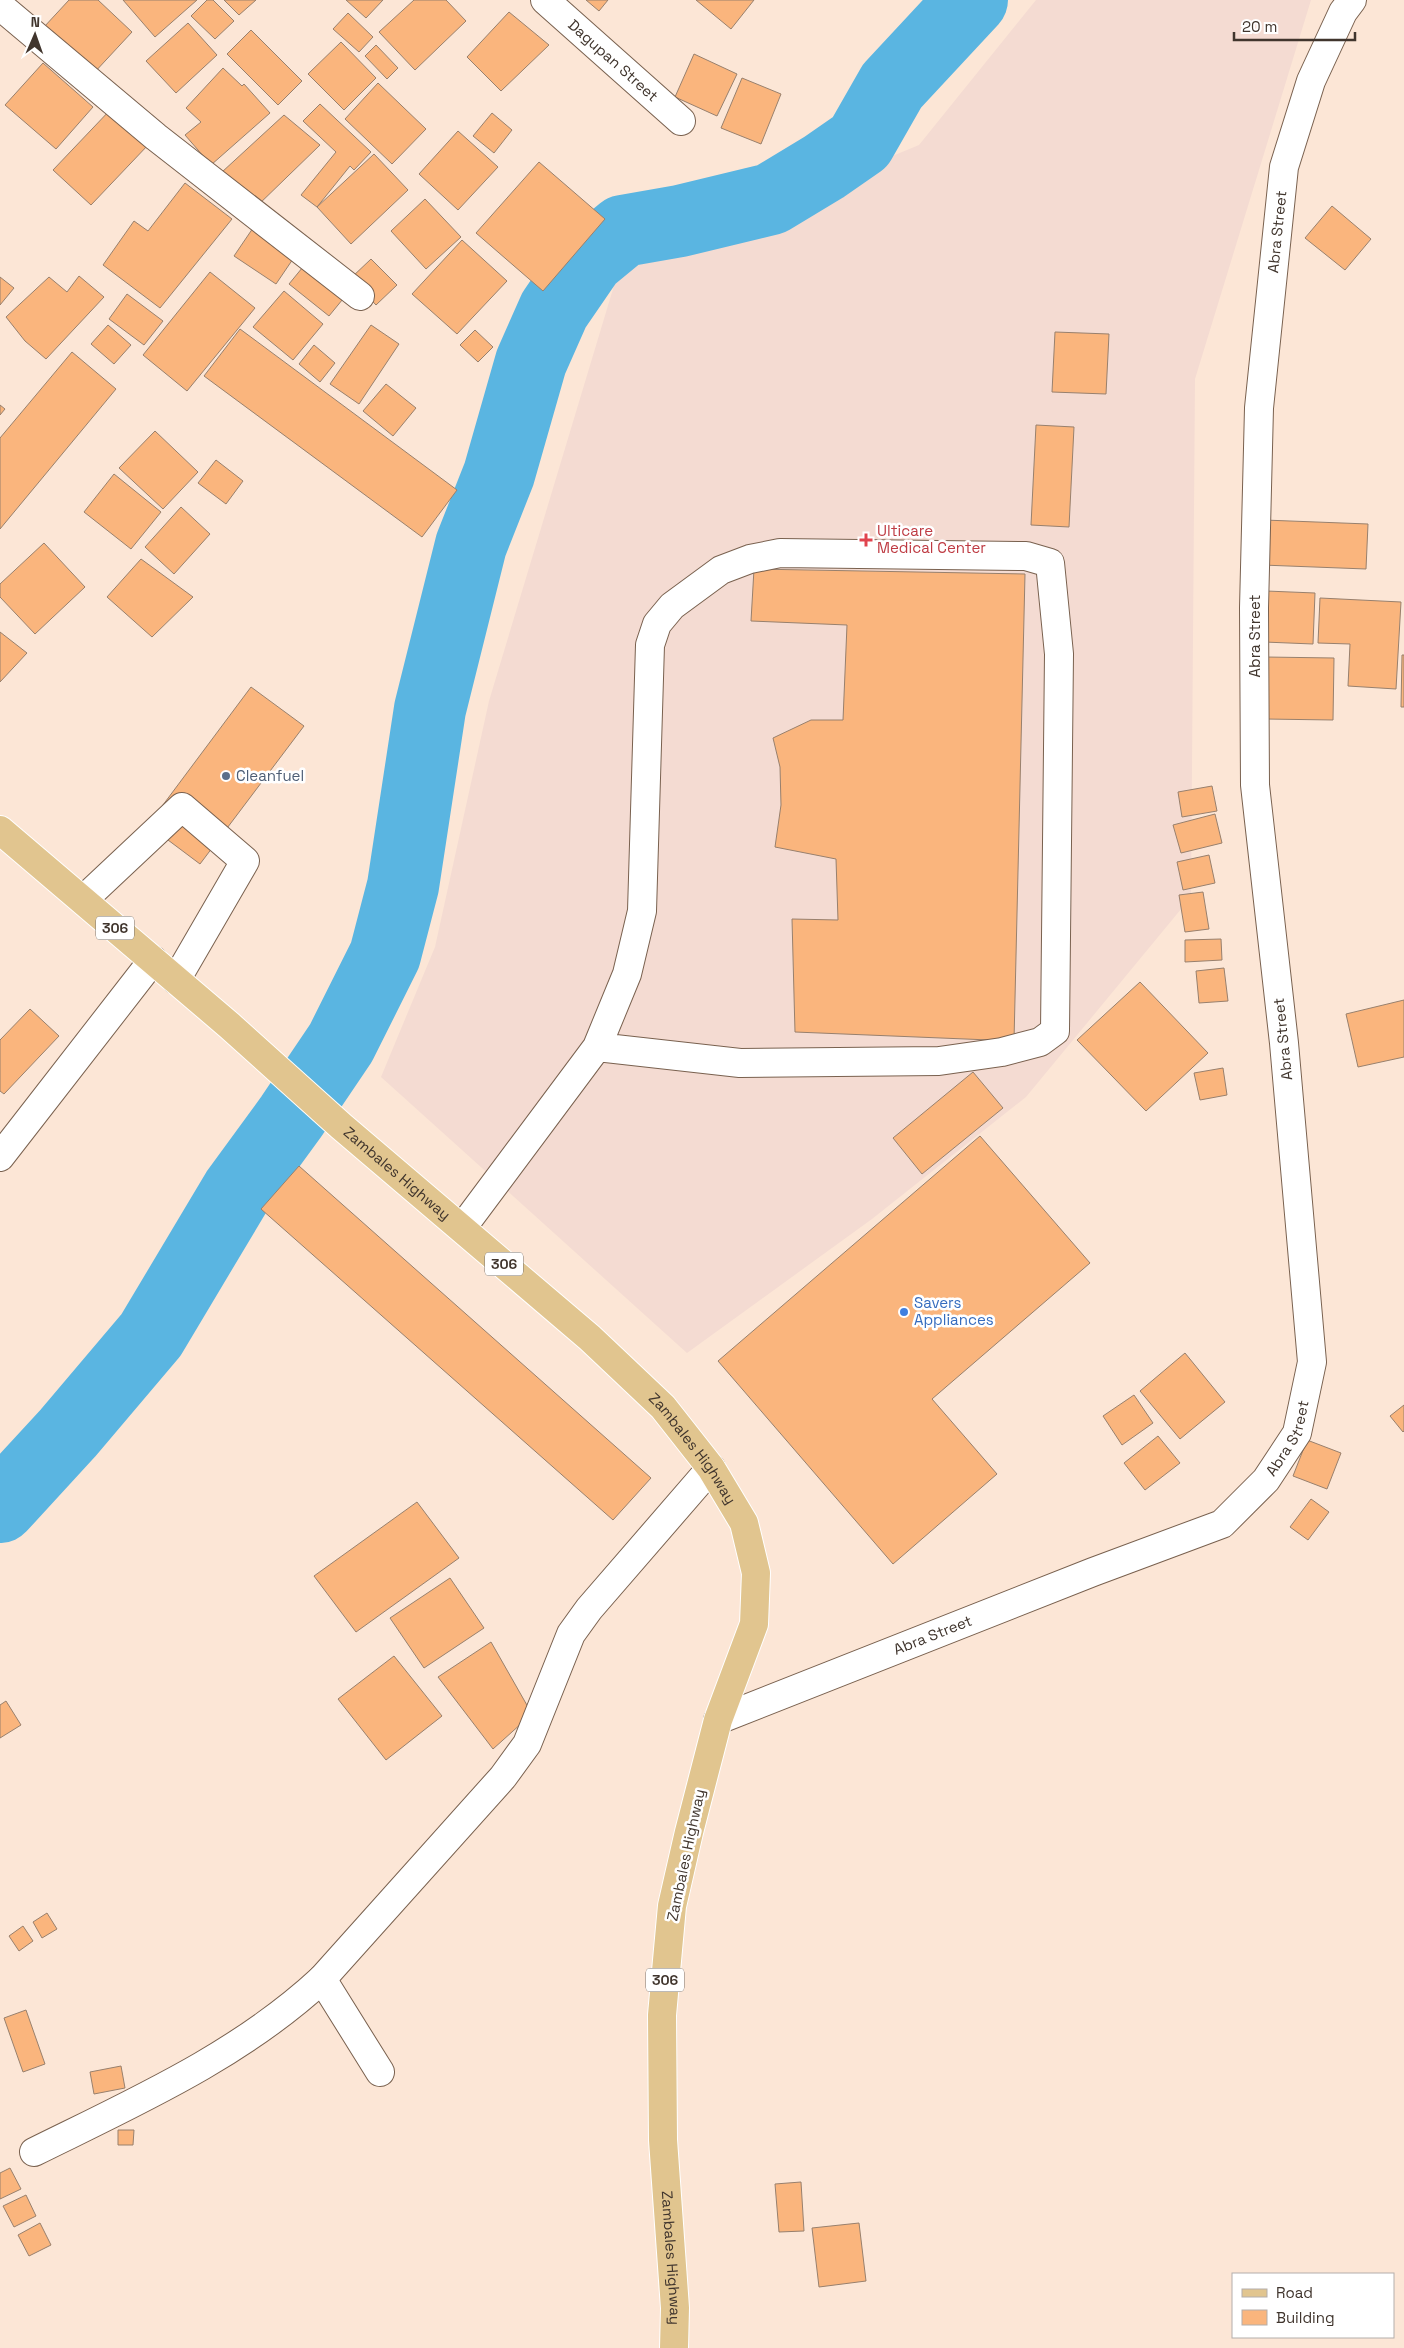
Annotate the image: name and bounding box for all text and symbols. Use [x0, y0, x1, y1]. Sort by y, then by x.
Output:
north arrow [10, 10, 60, 60]
scale bar [1234, 10, 1355, 42]
text: N [30, 13, 40, 31]
street label: Dagupan Street [564, 15, 662, 105]
text: 20 m [1242, 17, 1277, 36]
street label: Abra Street [1263, 189, 1291, 274]
place label: Ulticare Medical Center [877, 521, 986, 557]
marker: Ulticare Medical Center [859, 533, 873, 547]
street label: Abra Street [1245, 594, 1264, 677]
place label: Cleanfuel [236, 766, 304, 785]
marker: Cleanfuel [220, 770, 232, 782]
road number: 306 [96, 916, 134, 940]
street label: Abra Street [1269, 997, 1296, 1081]
street label: Zambales Highway [340, 1122, 455, 1224]
road number: 306 [485, 1252, 523, 1276]
place label: Savers Appliances [914, 1293, 994, 1329]
marker: Savers Appliances [898, 1306, 910, 1318]
street label: Zambales Highway [645, 1388, 740, 1507]
street label: Abra Street [1261, 1398, 1313, 1480]
street label: Abra Street [891, 1611, 975, 1659]
street label: Zambales Highway [662, 1787, 709, 1923]
road number: 306 [646, 1968, 684, 1992]
street label: Zambales Highway [658, 2190, 685, 2325]
legend [1232, 2273, 1394, 2338]
text: Road [1276, 2283, 1313, 2302]
text: Building [1276, 2308, 1335, 2327]

